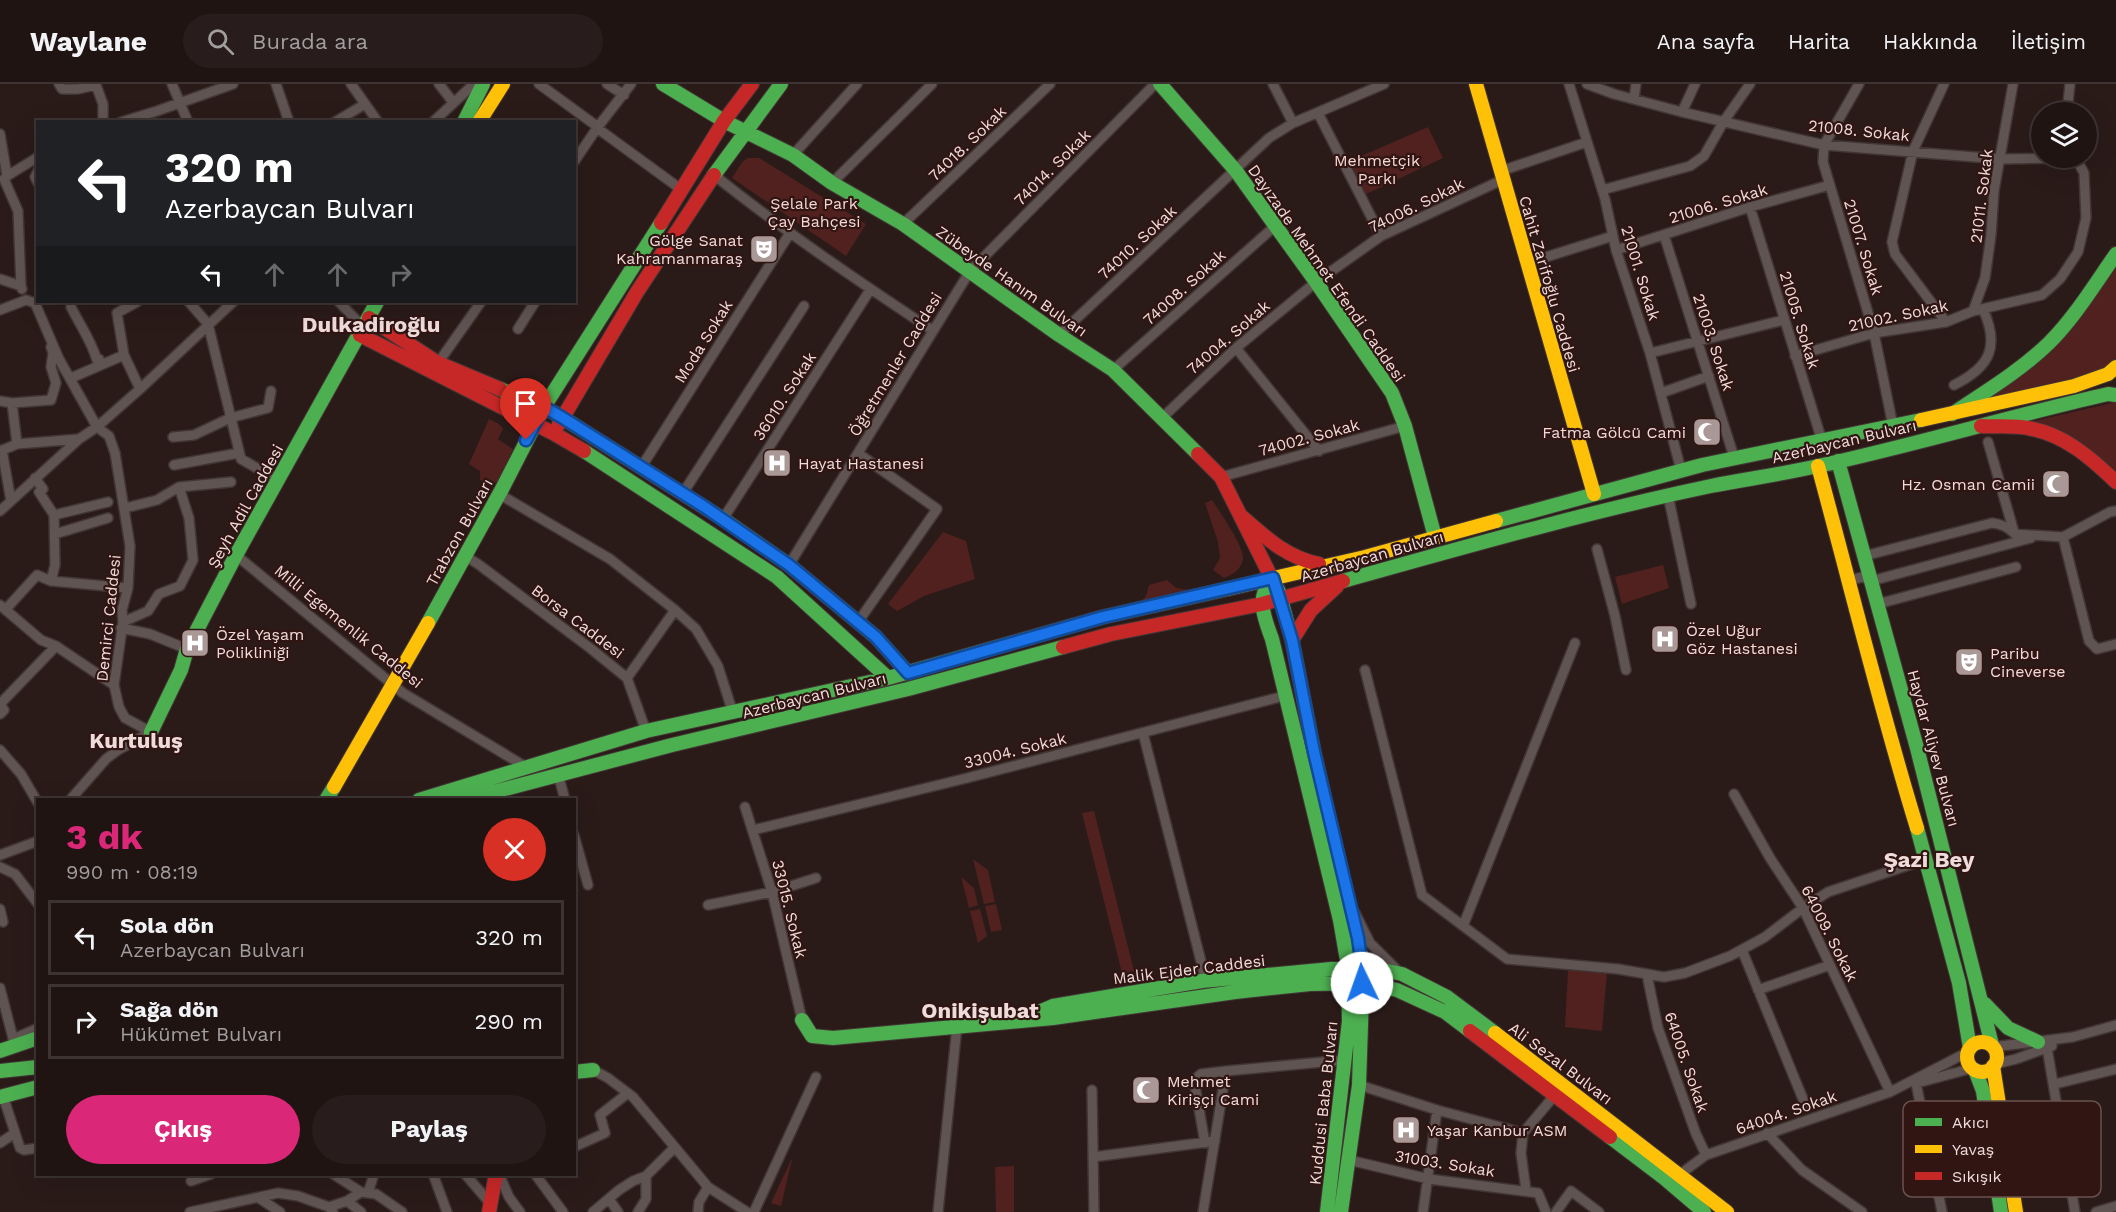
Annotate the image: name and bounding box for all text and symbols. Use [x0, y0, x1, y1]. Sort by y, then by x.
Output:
search box [183, 14, 603, 68]
text: Waylane [30, 25, 147, 58]
icon: search [204, 25, 237, 58]
text: Burada ara [252, 29, 368, 54]
text: Ana sayfa [1657, 29, 1755, 54]
text: Harita [1788, 29, 1850, 54]
text: Hakkında [1883, 29, 1978, 54]
text: İletişim [2011, 29, 2086, 54]
street label: 74018. Sokak [925, 102, 1010, 185]
map controls [2031, 102, 2097, 168]
button: layers [2031, 102, 2097, 168]
street label: 21008. Sokak [1807, 116, 1911, 145]
street label: 74014. Sokak [1010, 125, 1094, 209]
text: 320 m [165, 143, 294, 192]
icon: left [66, 144, 144, 222]
street label: 21011. Sokak [1966, 148, 1997, 244]
park label: Mehmetçik Parkı [1334, 151, 1420, 188]
street label: Dayızade Mehmet Efendi Caddesi [1244, 161, 1409, 386]
street label: 74006. Sokak [1365, 174, 1467, 237]
street label: 21006. Sokak [1667, 180, 1770, 227]
text: Azerbaycan Bulvarı [165, 193, 414, 225]
park label: Şelale Park Çay Bahçesi [767, 194, 861, 231]
street label: Cahit Zarifoğlu Caddesi [1515, 194, 1584, 375]
street label: 21007. Sokak [1840, 197, 1887, 297]
street label: 74010. Sokak [1094, 201, 1180, 283]
street label: Zübeyde Hanım Bulvarı [933, 222, 1091, 341]
street label: 21001. Sokak [1617, 223, 1664, 323]
place label: Gölge Sanat Kahramanmaraş [616, 231, 743, 268]
theatre icon: Gölge Sanat Kahramanmaraş [748, 233, 780, 265]
street label: 74008. Sokak [1139, 245, 1229, 329]
icon: left [195, 258, 228, 291]
icon: ahead [258, 258, 291, 291]
icon: ahead [321, 258, 354, 291]
icon: right [384, 258, 417, 291]
street label: 21005. Sokak [1776, 269, 1823, 371]
street label: Öğretmenler Caddesi [845, 289, 946, 440]
street label: 21003. Sokak [1689, 291, 1738, 393]
street label: Moda Sokak [670, 296, 736, 386]
street label: 74004. Sokak [1183, 296, 1274, 379]
street label: 21002. Sokak [1847, 296, 1950, 335]
district label: Dulkadiroğlu [302, 312, 440, 337]
street label: 36010. Sokak [749, 349, 820, 444]
pin [500, 378, 551, 440]
icon: arrive [509, 387, 542, 420]
street label: 74002. Sokak [1257, 415, 1362, 460]
mosque icon: Fatma Gölcü Cami [1691, 416, 1723, 448]
street label: Azerbaycan Bulvarı [1770, 416, 1918, 467]
place label: Fatma Gölcü Cami [1542, 423, 1686, 442]
street label: Şeyh Adil Caddesi [204, 441, 287, 571]
hospital icon: Hayat Hastanesi [761, 447, 793, 479]
place label: Hayat Hastanesi [798, 454, 924, 473]
mosque icon: Hz. Osman Camii [2040, 468, 2072, 500]
street label: Trabzon Bulvarı [422, 475, 497, 589]
place label: Hz. Osman Camii [1901, 475, 2035, 494]
street label: Azerbaycan Bulvarı [1298, 527, 1446, 586]
street label: Demirci Caddesi [92, 554, 125, 682]
street label: Milli Egemenlik Caddesi [271, 561, 427, 692]
street label: Borsa Caddesi [528, 580, 628, 662]
place label: Özel Uğur Göz Hastanesi [1686, 621, 1798, 658]
hospital icon: Özel Uğur Göz Hastanesi [1649, 623, 1681, 655]
place label: Özel Yaşam Polikliniği [216, 625, 304, 662]
hospital icon: Özel Yaşam Polikliniği [179, 627, 211, 659]
place label: Paribu Cineverse [1990, 644, 2066, 681]
theatre icon: Paribu Cineverse [1953, 646, 1985, 678]
street label: Azerbaycan Bulvarı [740, 668, 888, 723]
street label: Haydar Aliyev Bulvarı [1903, 668, 1964, 829]
district label: Kurtuluş [89, 728, 183, 753]
street label: 33004. Sokak [962, 729, 1068, 772]
text: 3 dk [66, 816, 143, 858]
button: close [483, 818, 546, 881]
district label: Şazi Bey [1884, 847, 1975, 872]
street label: 33015. Sokak [768, 858, 811, 960]
text: 990 m · 08:19 [66, 860, 198, 884]
street label: 64009. Sokak [1797, 882, 1862, 985]
text: Sola dön [120, 913, 214, 938]
icon: left [69, 921, 102, 954]
text: 320 m [475, 925, 543, 950]
text: Azerbaycan Bulvarı [120, 938, 305, 962]
street label: Malik Ejder Caddesi [1112, 951, 1266, 988]
position arrow [1330, 951, 1394, 1015]
text: Sağa dön [120, 997, 219, 1022]
district label: Onikişubat [921, 998, 1039, 1023]
icon: right [69, 1005, 102, 1038]
text: 290 m [474, 1009, 543, 1034]
street label: 64005. Sokak [1660, 1009, 1713, 1115]
street label: Ali Sezal Bulvarı [1505, 1018, 1616, 1109]
street label: Kuddusi Baba Bulvarı [1305, 1020, 1342, 1186]
text: Hükümet Bulvarı [120, 1022, 282, 1046]
place label: Mehmet Kirişçi Cami [1167, 1072, 1259, 1109]
mosque icon: Mehmet Kirişçi Cami [1130, 1074, 1162, 1106]
street label: 64004. Sokak [1733, 1086, 1839, 1139]
button: Çıkış [66, 1095, 300, 1164]
button: Paylaş [312, 1095, 546, 1164]
legend [1903, 1101, 2101, 1197]
text: Akıcı [1952, 1113, 1989, 1132]
hospital icon: Yaşar Kanbur ASM [1390, 1114, 1422, 1146]
place label: Yaşar Kanbur ASM [1427, 1121, 1567, 1140]
text: Yavaş [1952, 1140, 1994, 1159]
street label: 31003. Sokak [1394, 1146, 1496, 1181]
text: Sıkışık [1952, 1167, 2002, 1186]

